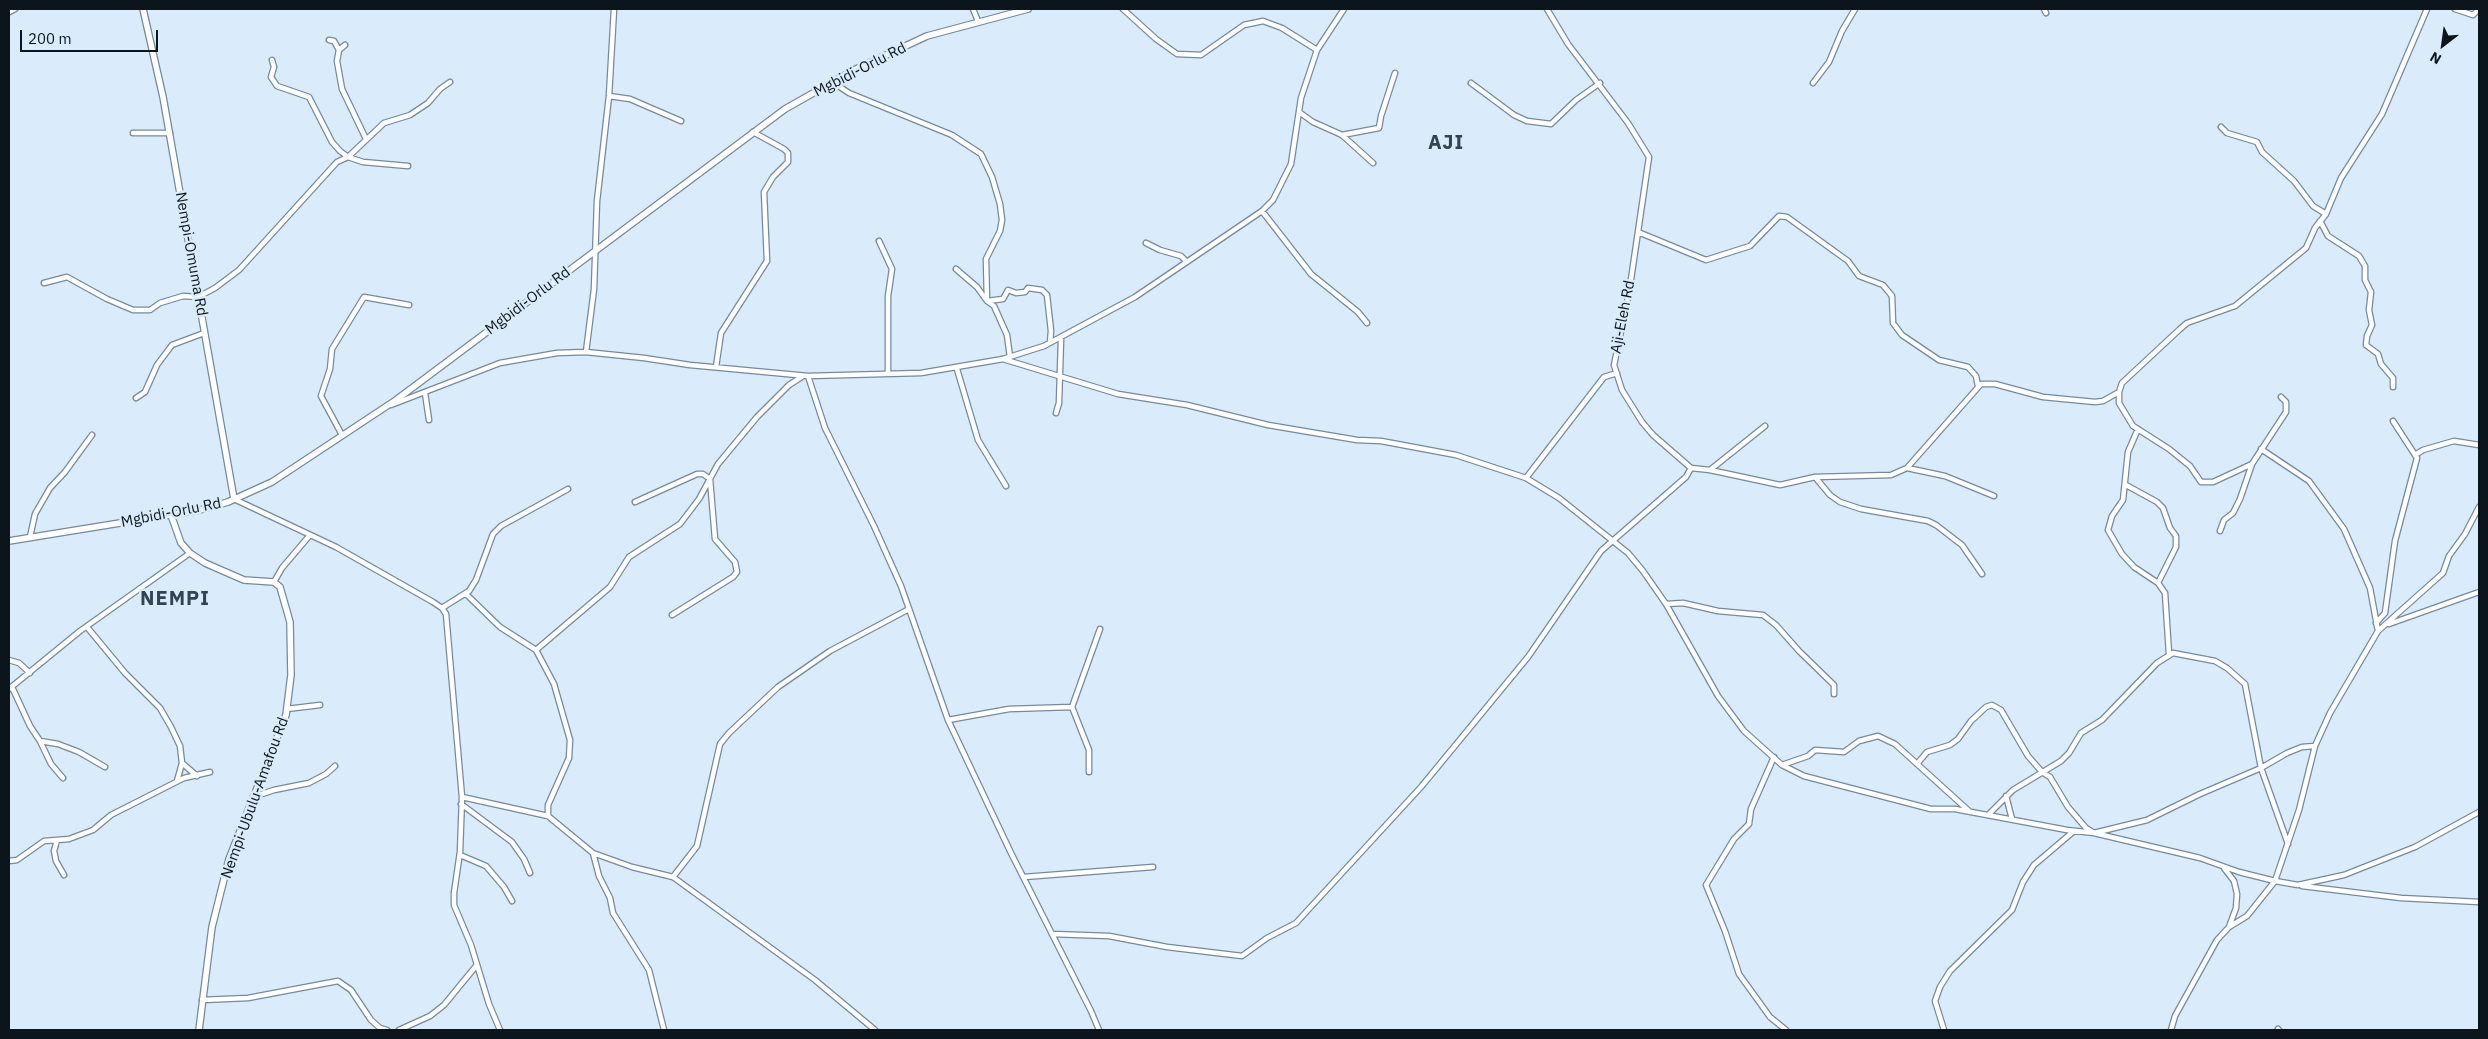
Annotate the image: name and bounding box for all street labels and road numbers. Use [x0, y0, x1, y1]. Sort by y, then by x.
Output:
street label: Mgbidi-Orlu Rd [811, 39, 909, 101]
street label: Nempi-Omuma Rd [171, 191, 211, 317]
street label: Mgbidi-Orlu Rd [482, 263, 574, 339]
street label: Aji-Eleh Rd [1607, 279, 1639, 355]
street label: Mgbidi-Orlu Rd [119, 494, 223, 532]
street label: Nempi-Ubulu-Amafou Rd [217, 715, 293, 881]

